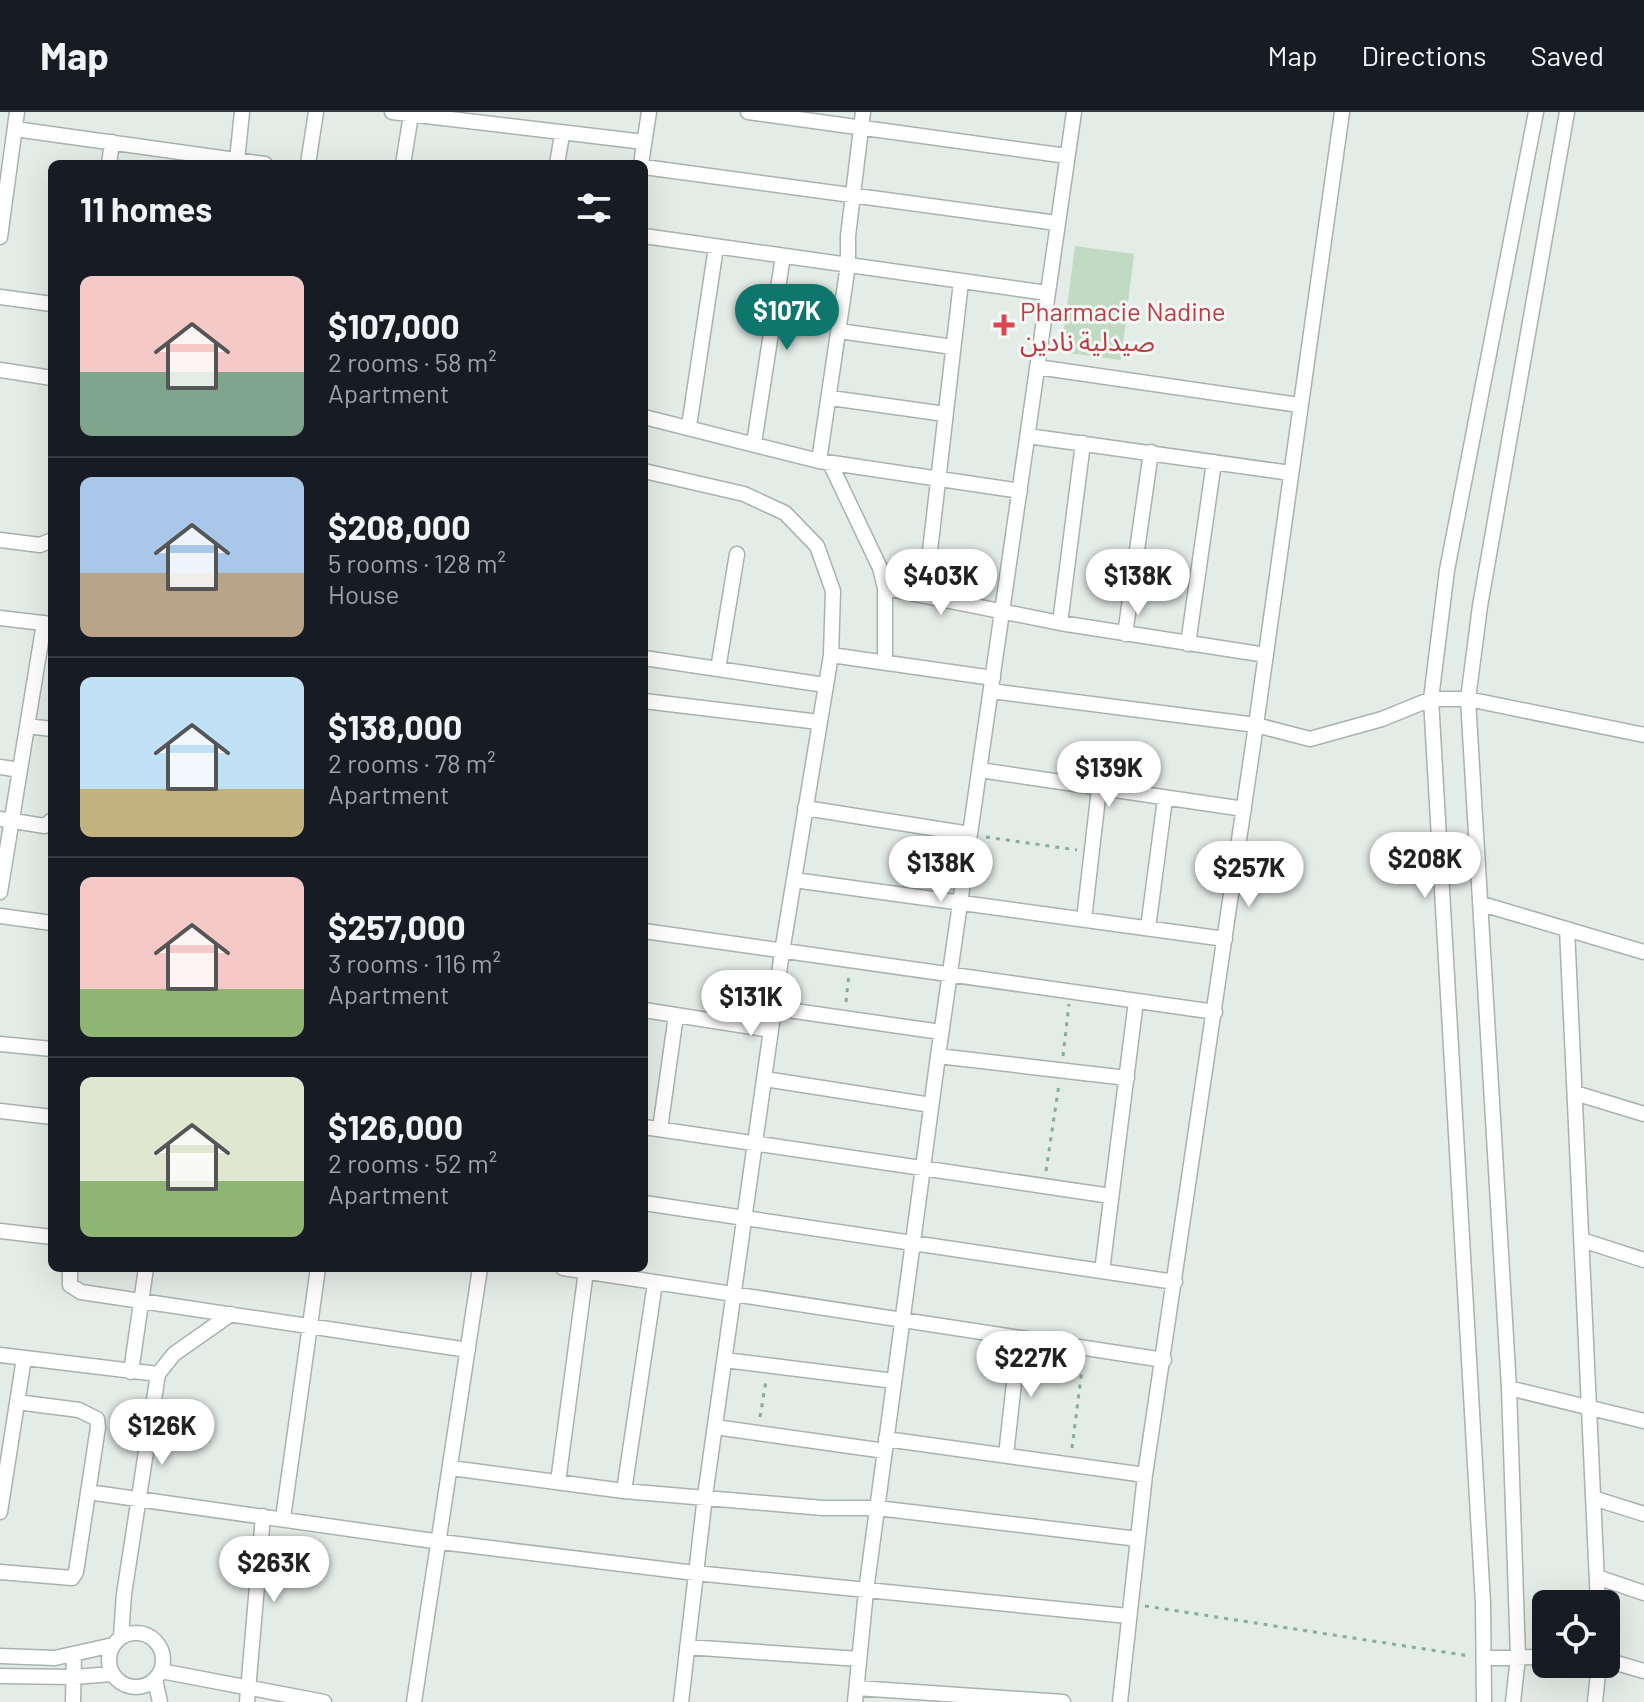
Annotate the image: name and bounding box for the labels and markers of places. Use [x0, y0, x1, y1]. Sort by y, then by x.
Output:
pin: $107K [731, 284, 843, 352]
place label: Pharmacie Nadine صيدلية نادين [1020, 295, 1226, 357]
marker: Pharmacie Nadine صيدلية نادين [995, 316, 1013, 334]
pin: $403K [885, 549, 997, 617]
pin: $138K [1082, 549, 1194, 617]
pin: $139K [1053, 741, 1165, 809]
pin: $208K [1369, 832, 1481, 900]
pin: $138K [885, 836, 997, 904]
pin: $257K [1193, 841, 1305, 909]
pin: $131K [695, 970, 807, 1038]
pin: $227K [975, 1331, 1087, 1399]
pin: $126K [106, 1399, 218, 1467]
pin: $263K [218, 1536, 330, 1604]

